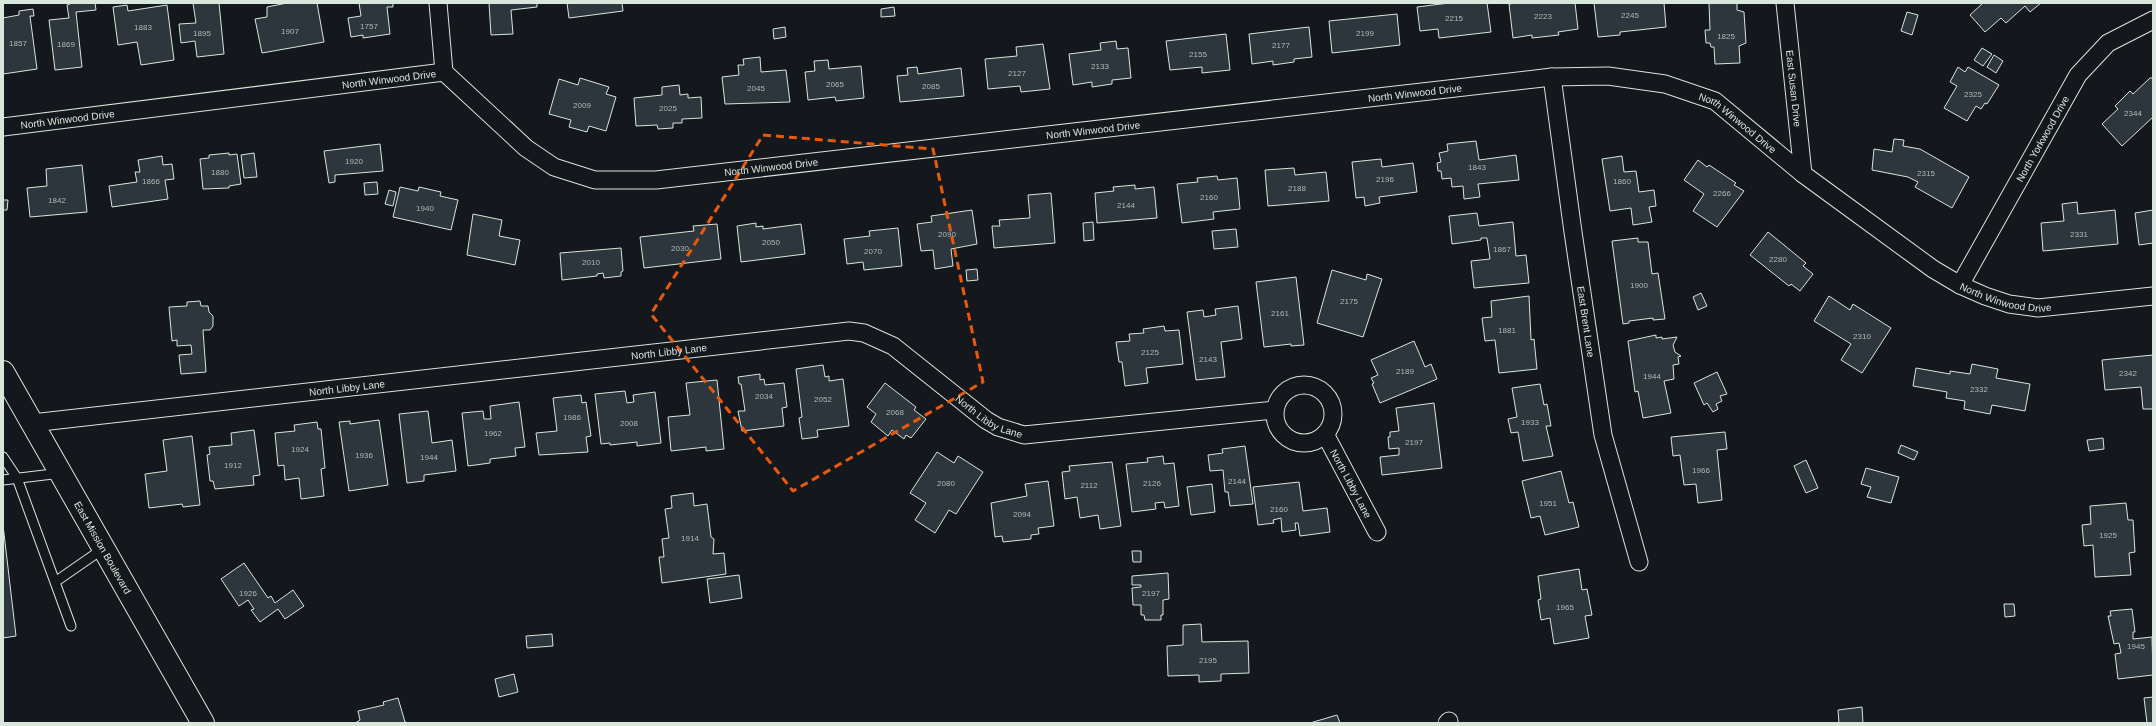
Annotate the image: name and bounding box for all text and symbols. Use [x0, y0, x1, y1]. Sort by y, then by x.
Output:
house number: 2245 [1621, 11, 1639, 20]
house number: 2223 [1534, 12, 1552, 21]
house number: 2215 [1445, 14, 1463, 23]
house number: 1757 [360, 22, 378, 31]
house number: 1883 [134, 23, 152, 32]
house number: 1907 [281, 27, 299, 36]
house number: 1895 [193, 29, 211, 38]
house number: 2199 [1356, 29, 1374, 38]
house number: 1825 [1717, 32, 1735, 41]
house number: 1857 [9, 39, 27, 48]
house number: 1869 [57, 40, 75, 49]
house number: 2177 [1272, 41, 1290, 50]
house number: 2155 [1189, 50, 1207, 59]
street label: East Susan Drive [1784, 50, 1804, 128]
house number: 2133 [1091, 62, 1109, 71]
street label: North Winwood Drive [341, 67, 437, 90]
house number: 2127 [1008, 69, 1026, 78]
house number: 2065 [826, 80, 844, 89]
house number: 2085 [922, 82, 940, 91]
street label: North Winwood Drive [1367, 82, 1463, 104]
house number: 2045 [747, 84, 765, 93]
street label: North Winwood Drive [1697, 90, 1779, 155]
house number: 2325 [1964, 90, 1982, 99]
street label: North Yorkwood Drive [2014, 93, 2071, 183]
house number: 2009 [573, 101, 591, 110]
house number: 2025 [659, 104, 677, 113]
street label: North Winwood Drive [20, 108, 116, 130]
house number: 2344 [2124, 109, 2142, 118]
street label: North Winwood Drive [1045, 119, 1141, 141]
street label: North Winwood Drive [724, 156, 819, 178]
house number: 1920 [345, 157, 363, 166]
house number: 1843 [1468, 163, 1486, 172]
house number: 1880 [211, 168, 229, 177]
house number: 2315 [1917, 169, 1935, 178]
house number: 2196 [1376, 175, 1394, 184]
house number: 1866 [142, 177, 160, 186]
house number: 1860 [1613, 177, 1631, 186]
house number: 2188 [1288, 184, 1306, 193]
house number: 2266 [1713, 189, 1731, 198]
house number: 2160 [1200, 193, 1218, 202]
house number: 1842 [48, 196, 66, 205]
house number: 2144 [1117, 201, 1135, 210]
house number: 1940 [416, 204, 434, 213]
house number: 2090 [938, 230, 956, 239]
house number: 2331 [2070, 230, 2088, 239]
house number: 2050 [762, 238, 780, 247]
house number: 2030 [671, 244, 689, 253]
house number: 1867 [1493, 245, 1511, 254]
house number: 2070 [864, 247, 882, 256]
house number: 2280 [1769, 255, 1787, 264]
house number: 2010 [582, 258, 600, 267]
street label: North Winwood Drive [1958, 280, 2052, 314]
house number: 1900 [1630, 281, 1648, 290]
street label: East Brent Lane [1576, 285, 1597, 358]
house number: 2175 [1340, 297, 1358, 306]
house number: 2161 [1271, 309, 1289, 318]
house number: 1881 [1498, 326, 1516, 335]
house number: 2310 [1853, 332, 1871, 341]
street label: North Libby Lane [630, 341, 708, 361]
house number: 2125 [1141, 348, 1159, 357]
house number: 2143 [1199, 355, 1217, 364]
house number: 2189 [1396, 367, 1414, 376]
house number: 2342 [2119, 369, 2137, 378]
house number: 1944 [1643, 372, 1661, 381]
street label: North Libby Lane [309, 378, 386, 397]
house number: 2332 [1970, 385, 1988, 394]
house number: 2034 [755, 392, 773, 401]
street label: North Libby Lane [954, 393, 1024, 440]
house number: 2052 [814, 395, 832, 404]
house number: 2068 [886, 408, 904, 417]
house number: 1986 [563, 413, 581, 422]
house number: 1933 [1521, 418, 1539, 427]
house number: 2008 [620, 419, 638, 428]
house number: 1962 [484, 429, 502, 438]
house number: 2197 [1405, 438, 1423, 447]
house number: 1924 [291, 445, 309, 454]
street label: North Libby Lane [1329, 447, 1374, 520]
house number: 1936 [355, 451, 373, 460]
house number: 1944 [420, 453, 438, 462]
house number: 1912 [224, 461, 242, 470]
house number: 1966 [1692, 466, 1710, 475]
house number: 2144 [1228, 477, 1246, 486]
house number: 2080 [937, 479, 955, 488]
house number: 2126 [1143, 479, 1161, 488]
house number: 2112 [1080, 481, 1098, 490]
street label: East Mission Boulevard [72, 499, 134, 596]
house number: 1951 [1539, 499, 1557, 508]
house number: 2160 [1270, 505, 1288, 514]
house number: 2094 [1013, 510, 1031, 519]
house number: 1925 [2099, 531, 2117, 540]
house number: 1914 [681, 534, 699, 543]
house number: 1926 [239, 589, 257, 598]
house number: 2197 [1142, 589, 1160, 598]
house number: 1965 [1556, 603, 1574, 612]
house number: 1945 [2127, 642, 2145, 651]
house number: 2195 [1199, 656, 1217, 665]

